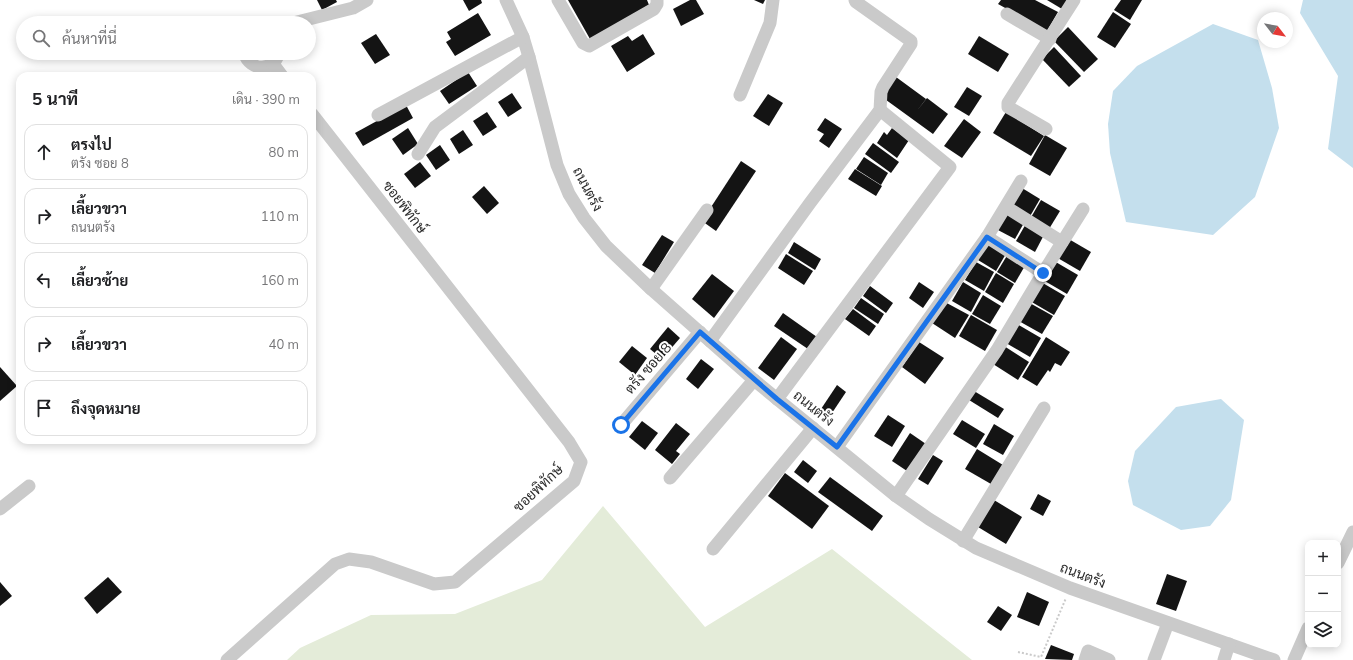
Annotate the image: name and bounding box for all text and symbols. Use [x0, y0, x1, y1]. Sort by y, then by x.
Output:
north arrow [1257, 12, 1293, 48]
search box [16, 16, 316, 60]
icon: search [30, 27, 52, 49]
text: ค้นหาที่นี่ [62, 29, 117, 48]
text: 5 นาที [32, 88, 78, 109]
text: เดิน · 390 m [232, 91, 300, 107]
text: ตรงไป [71, 135, 112, 154]
icon: ahead [33, 141, 55, 163]
text: 80 m [269, 144, 299, 160]
text: ตรัง ซอย 8 [71, 155, 129, 171]
street label: ถนนตรัง [569, 164, 607, 214]
street label: ซอยพิทักษ์ [379, 177, 431, 237]
text: เลี้ยวขวา [71, 199, 127, 218]
icon: right [33, 205, 55, 227]
text: 110 m [261, 208, 299, 224]
text: ถนนตรัง [71, 219, 115, 235]
route end [1034, 264, 1052, 282]
icon: left [33, 269, 55, 291]
text: เลี้ยวซ้าย [71, 271, 128, 290]
text: 160 m [261, 272, 299, 288]
icon: right [33, 333, 55, 355]
text: เลี้ยวขวา [71, 335, 127, 354]
text: 40 m [269, 336, 299, 352]
street label: ตรัง ซอย 8 [621, 339, 675, 397]
street label: ถนนตรัง [790, 386, 838, 430]
icon: arrive [33, 397, 55, 419]
text: ถึงจุดหมาย [71, 399, 141, 418]
route start [612, 416, 630, 434]
street label: ซอยพิทักษ์ [509, 460, 567, 516]
map controls [1305, 540, 1341, 648]
button: + [1305, 540, 1341, 576]
street label: ถนนตรัง [1058, 558, 1108, 592]
button: − [1305, 576, 1341, 612]
button: layers [1305, 612, 1341, 648]

